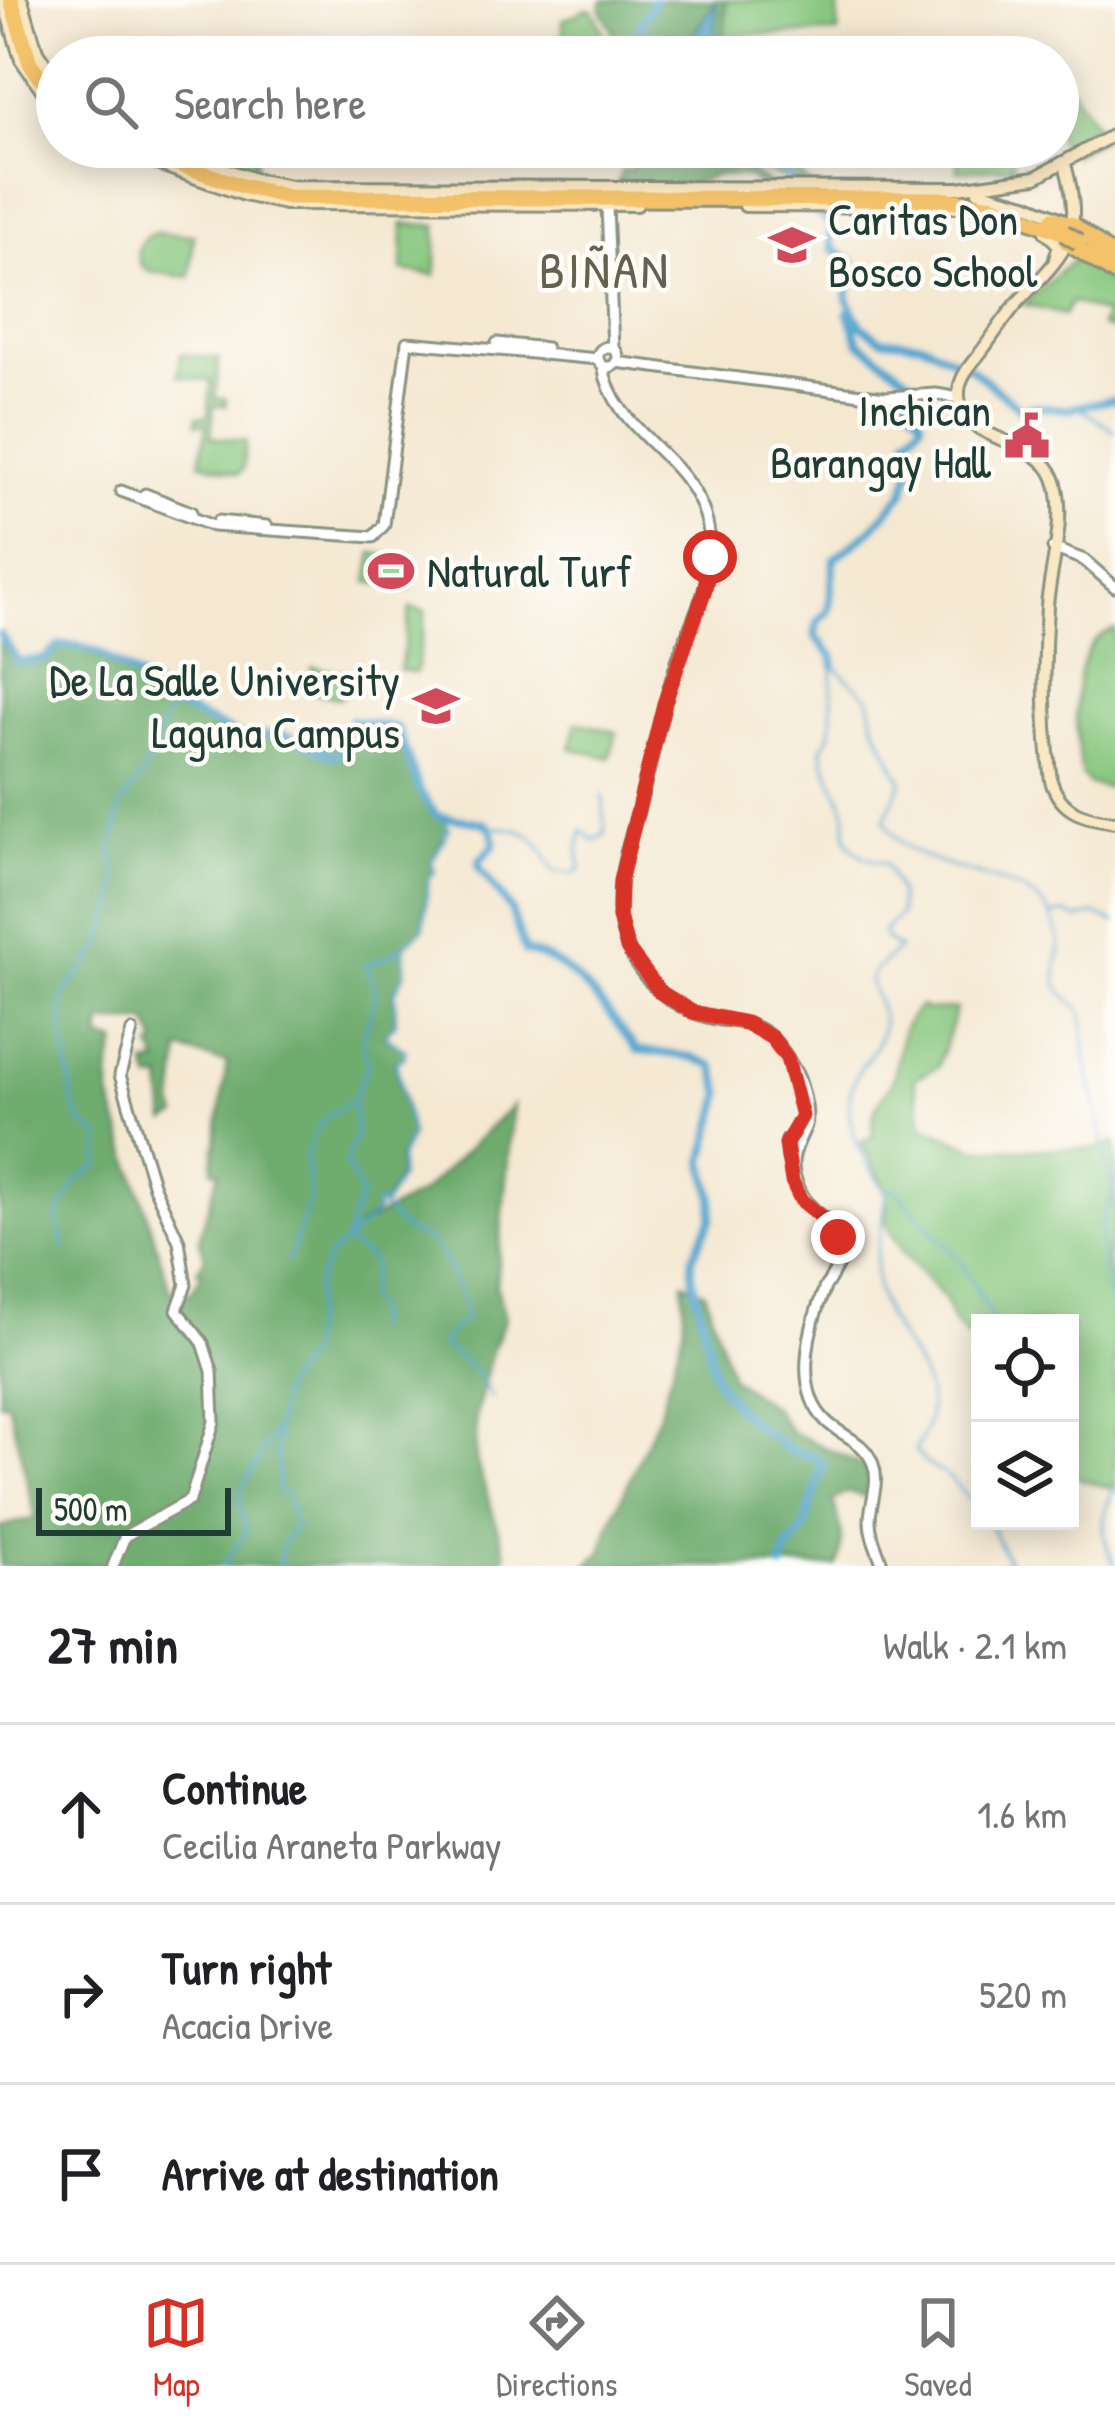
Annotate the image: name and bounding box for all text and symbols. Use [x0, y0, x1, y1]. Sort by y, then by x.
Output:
search box [36, 36, 1079, 168]
icon: search [78, 69, 144, 135]
text: Search here [174, 72, 366, 133]
place label: Caritas Don Bosco School [828, 188, 1038, 301]
school or university icon: Caritas Don Bosco School [767, 220, 817, 270]
district label: BIÑAN [539, 235, 671, 304]
place label: Inchican Barangay Hall [770, 379, 992, 492]
public building icon: Inchican Barangay Hall [1002, 411, 1052, 461]
route start [683, 530, 737, 584]
place label: Natural Turf [427, 540, 632, 601]
sports icon: Natural Turf [366, 546, 416, 596]
place label: De La Salle University Laguna Campus [49, 649, 400, 762]
school or university icon: De La Salle University Laguna Campus [411, 681, 461, 731]
route end [811, 1210, 865, 1264]
map controls [971, 1314, 1079, 1530]
button: locate [971, 1314, 1079, 1422]
button: layers [971, 1422, 1079, 1530]
scale bar [36, 1482, 231, 1535]
text: 500 m [54, 1487, 128, 1531]
text: 27 min [48, 1610, 178, 1679]
text: Walk · 2.1 km [883, 1618, 1067, 1671]
text: Continue [162, 1757, 307, 1818]
icon: ahead [48, 1781, 114, 1847]
text: 1.6 km [977, 1787, 1067, 1840]
text: Cecilia Araneta Parkway [162, 1818, 501, 1871]
text: Turn right [162, 1937, 331, 1998]
icon: right [48, 1961, 114, 2027]
text: 520 m [979, 1967, 1067, 2020]
text: Acacia Drive [162, 1998, 333, 2051]
icon: arrive [48, 2141, 114, 2207]
text: Arrive at destination [162, 2143, 499, 2204]
tab: Map [143, 2290, 209, 2406]
tab: Directions [496, 2290, 618, 2406]
tab: Saved [904, 2290, 972, 2406]

